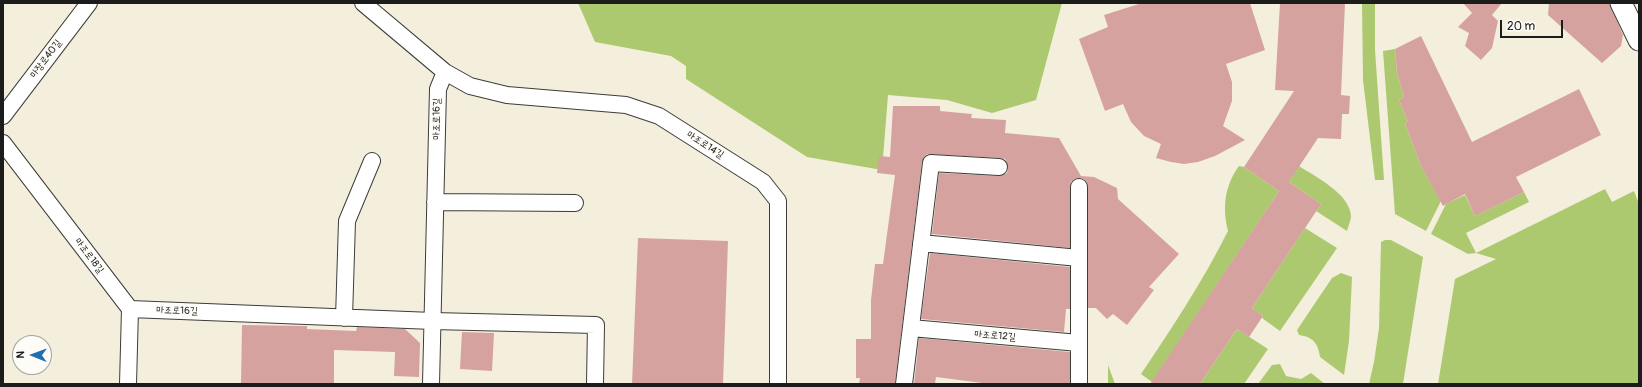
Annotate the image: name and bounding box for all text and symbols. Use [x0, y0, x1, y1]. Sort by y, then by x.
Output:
scale bar [1502, 12, 1565, 38]
text: 20 m [1507, 19, 1535, 34]
street label: 마장로40길 [28, 37, 64, 81]
street label: 마조로16길 [431, 98, 443, 140]
street label: 마조로14길 [684, 129, 726, 161]
street label: 마조로18길 [72, 236, 106, 276]
street label: 마조로16길 [156, 304, 198, 318]
street label: 마조로12길 [974, 328, 1016, 344]
north arrow [12, 335, 52, 375]
text: N [14, 351, 27, 359]

